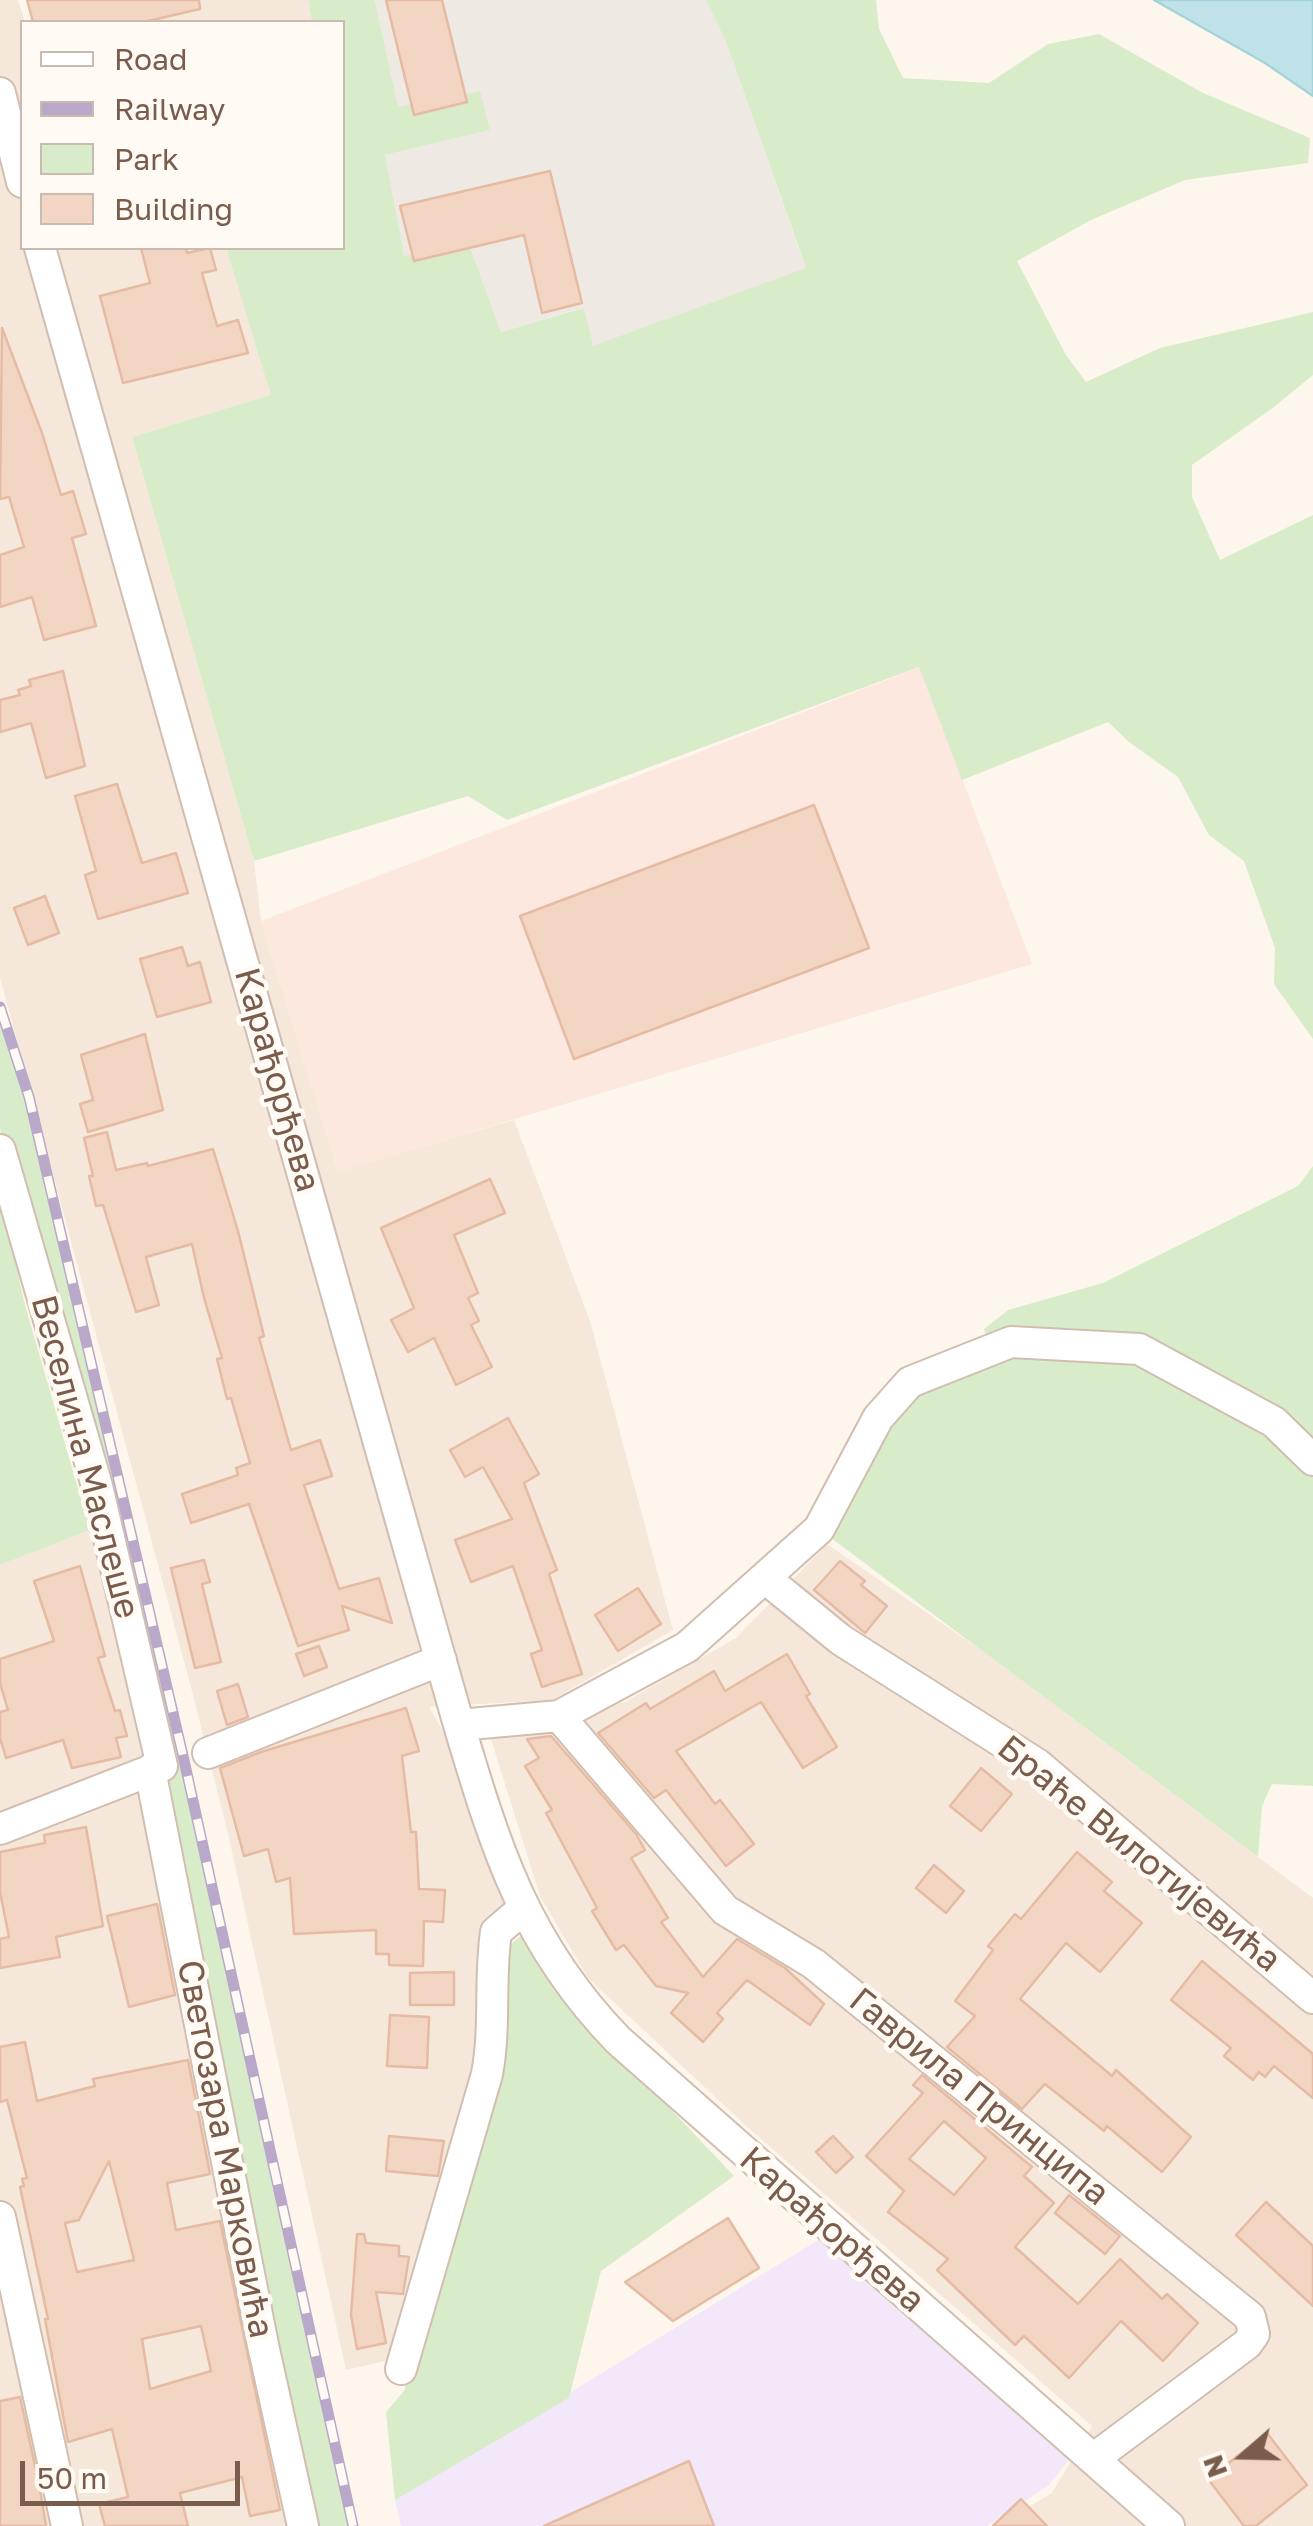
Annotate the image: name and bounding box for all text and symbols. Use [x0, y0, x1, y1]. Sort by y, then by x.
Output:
legend [20, 20, 345, 250]
text: Road [114, 41, 188, 77]
text: Railway [114, 91, 225, 127]
text: Park [114, 141, 179, 177]
text: Building [114, 191, 233, 227]
street label: Карађорђева [225, 963, 329, 1197]
street label: Веселина Маслеше [22, 1291, 148, 1623]
street label: Браће Вилотијевића [989, 1727, 1289, 1981]
street label: Светозара Марковића [168, 1957, 282, 2341]
street label: Гаврила Принципа [841, 1979, 1117, 2215]
street label: Карађорђева [731, 2138, 933, 2322]
north arrow [1193, 2406, 1293, 2506]
scale bar [25, 2441, 245, 2503]
text: N [1195, 2451, 1233, 2482]
text: 50 m [37, 2460, 107, 2496]

